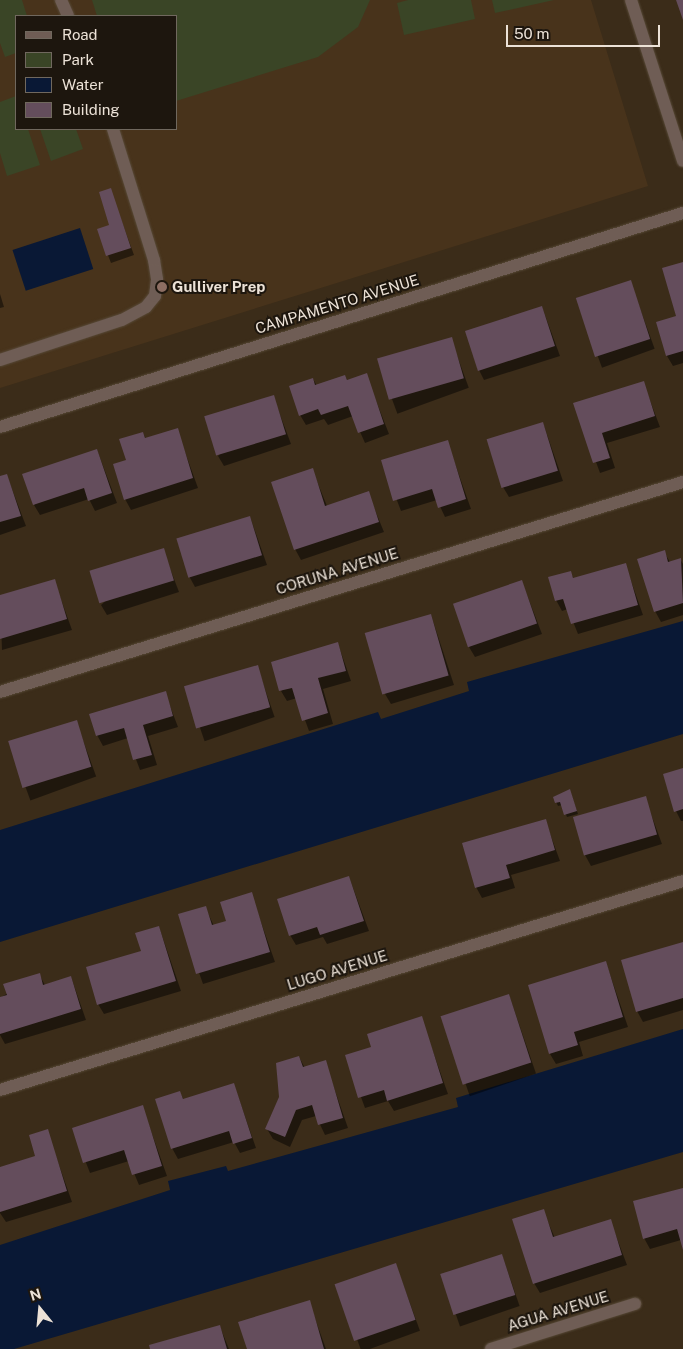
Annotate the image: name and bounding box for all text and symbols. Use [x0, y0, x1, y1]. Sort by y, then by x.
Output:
legend [15, 15, 178, 130]
scale bar [508, 15, 662, 47]
text: 50 m [514, 25, 549, 42]
text: Road [62, 26, 98, 43]
text: Park [62, 51, 94, 68]
text: Water [62, 76, 104, 93]
text: Building [62, 101, 120, 118]
street label: CAMPAMENTO AVENUE [253, 270, 421, 338]
place label: Gulliver Prep [172, 278, 265, 296]
marker: Gulliver Prep [156, 281, 168, 293]
street label: CORUNA AVENUE [274, 544, 400, 598]
street label: LUGO AVENUE [285, 946, 389, 994]
north arrow [15, 1284, 65, 1334]
text: N [28, 1285, 43, 1304]
street label: AGUA AVENUE [505, 1287, 611, 1335]

